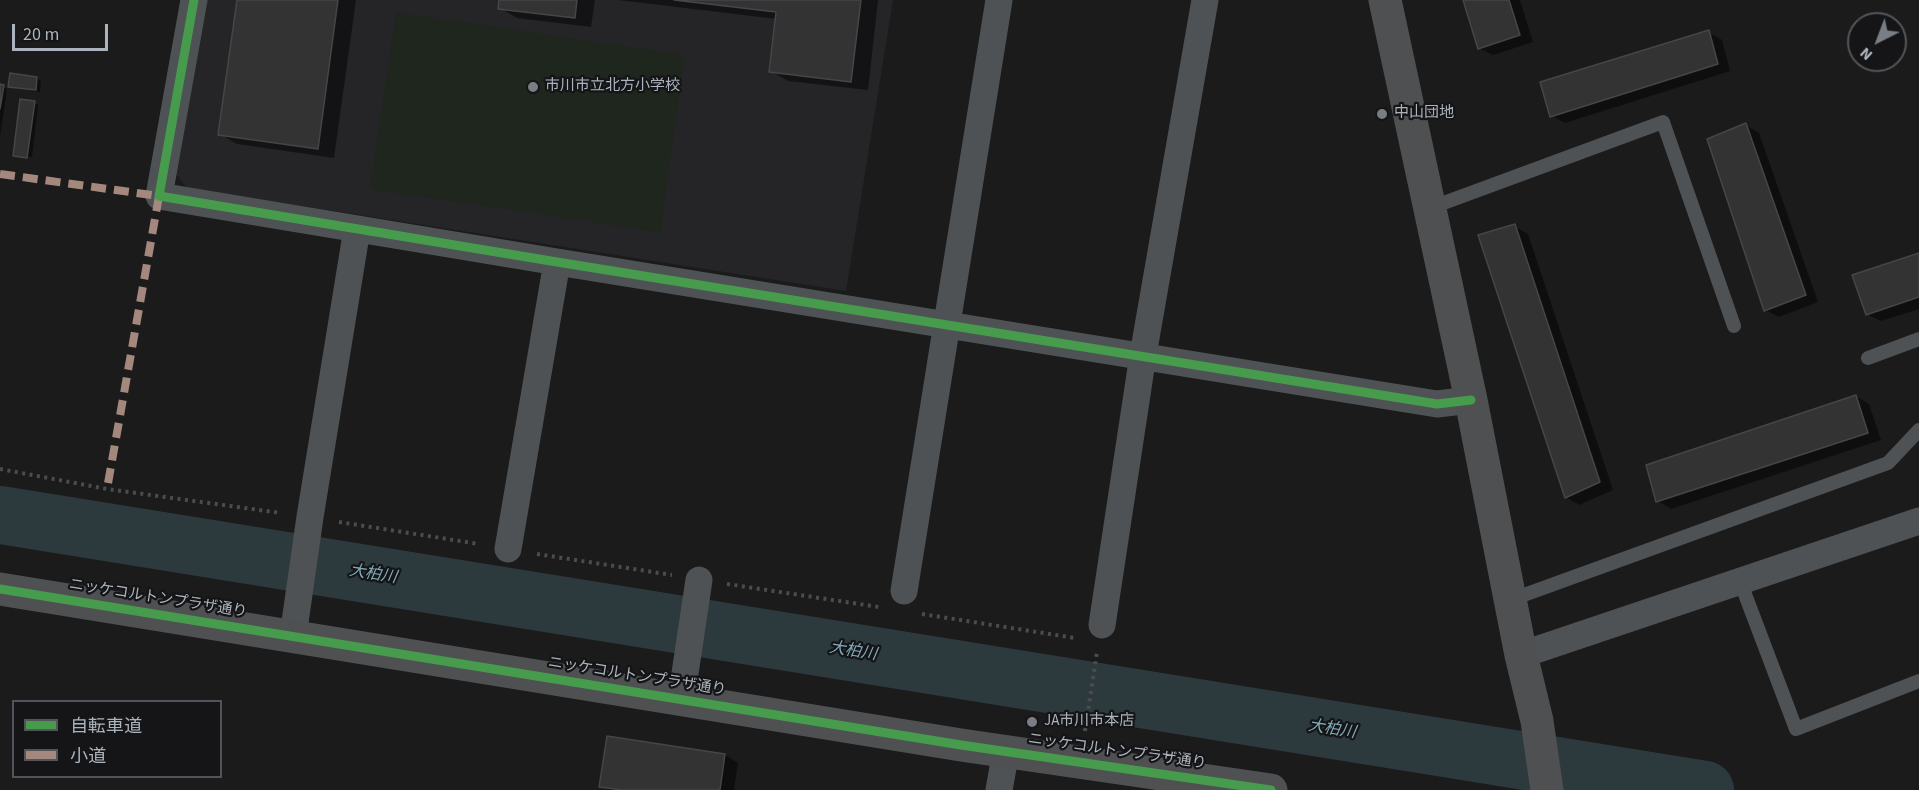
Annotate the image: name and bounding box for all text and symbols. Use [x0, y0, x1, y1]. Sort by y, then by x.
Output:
scale bar [15, 12, 111, 50]
north arrow [1847, 12, 1907, 72]
text: 20 m [23, 22, 59, 47]
text: N [1855, 42, 1878, 66]
place label: 市川市立北方小学校 [545, 78, 680, 96]
marker: 市川市立北方小学校 [526, 80, 540, 94]
place label: 中山団地 [1394, 105, 1454, 123]
marker: 中山団地 [1375, 107, 1389, 121]
water label: 大柏川 [348, 562, 398, 588]
street label: ニッケコルトンプラザ通り [68, 576, 248, 622]
water label: 大柏川 [828, 639, 878, 665]
street label: ニッケコルトンプラザ通り [547, 654, 727, 700]
legend [12, 700, 222, 778]
place label: JA市川市本店 [1044, 713, 1134, 731]
text: 自転車道 [70, 714, 142, 739]
marker: JA市川市本店 [1025, 715, 1039, 729]
water label: 大柏川 [1307, 717, 1357, 743]
street label: ニッケコルトンプラザ通り [1027, 731, 1207, 773]
text: 小道 [70, 744, 106, 769]

